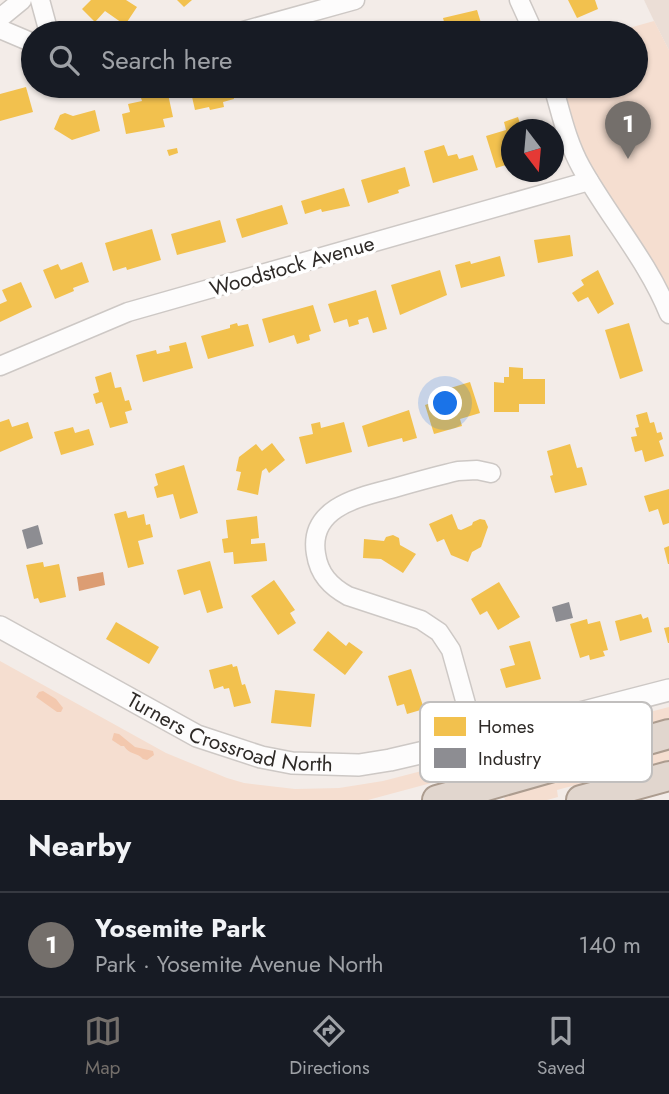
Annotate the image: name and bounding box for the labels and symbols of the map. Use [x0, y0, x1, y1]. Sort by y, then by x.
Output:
pin: 1 [605, 101, 651, 159]
north arrow [501, 119, 564, 182]
street label: Woodstock Avenue [206, 228, 378, 304]
your location [428, 386, 462, 420]
street label: Turners Crossroad North [122, 685, 333, 779]
legend [420, 702, 652, 782]
text: Homes [478, 713, 535, 740]
text: Industry [478, 745, 542, 772]

